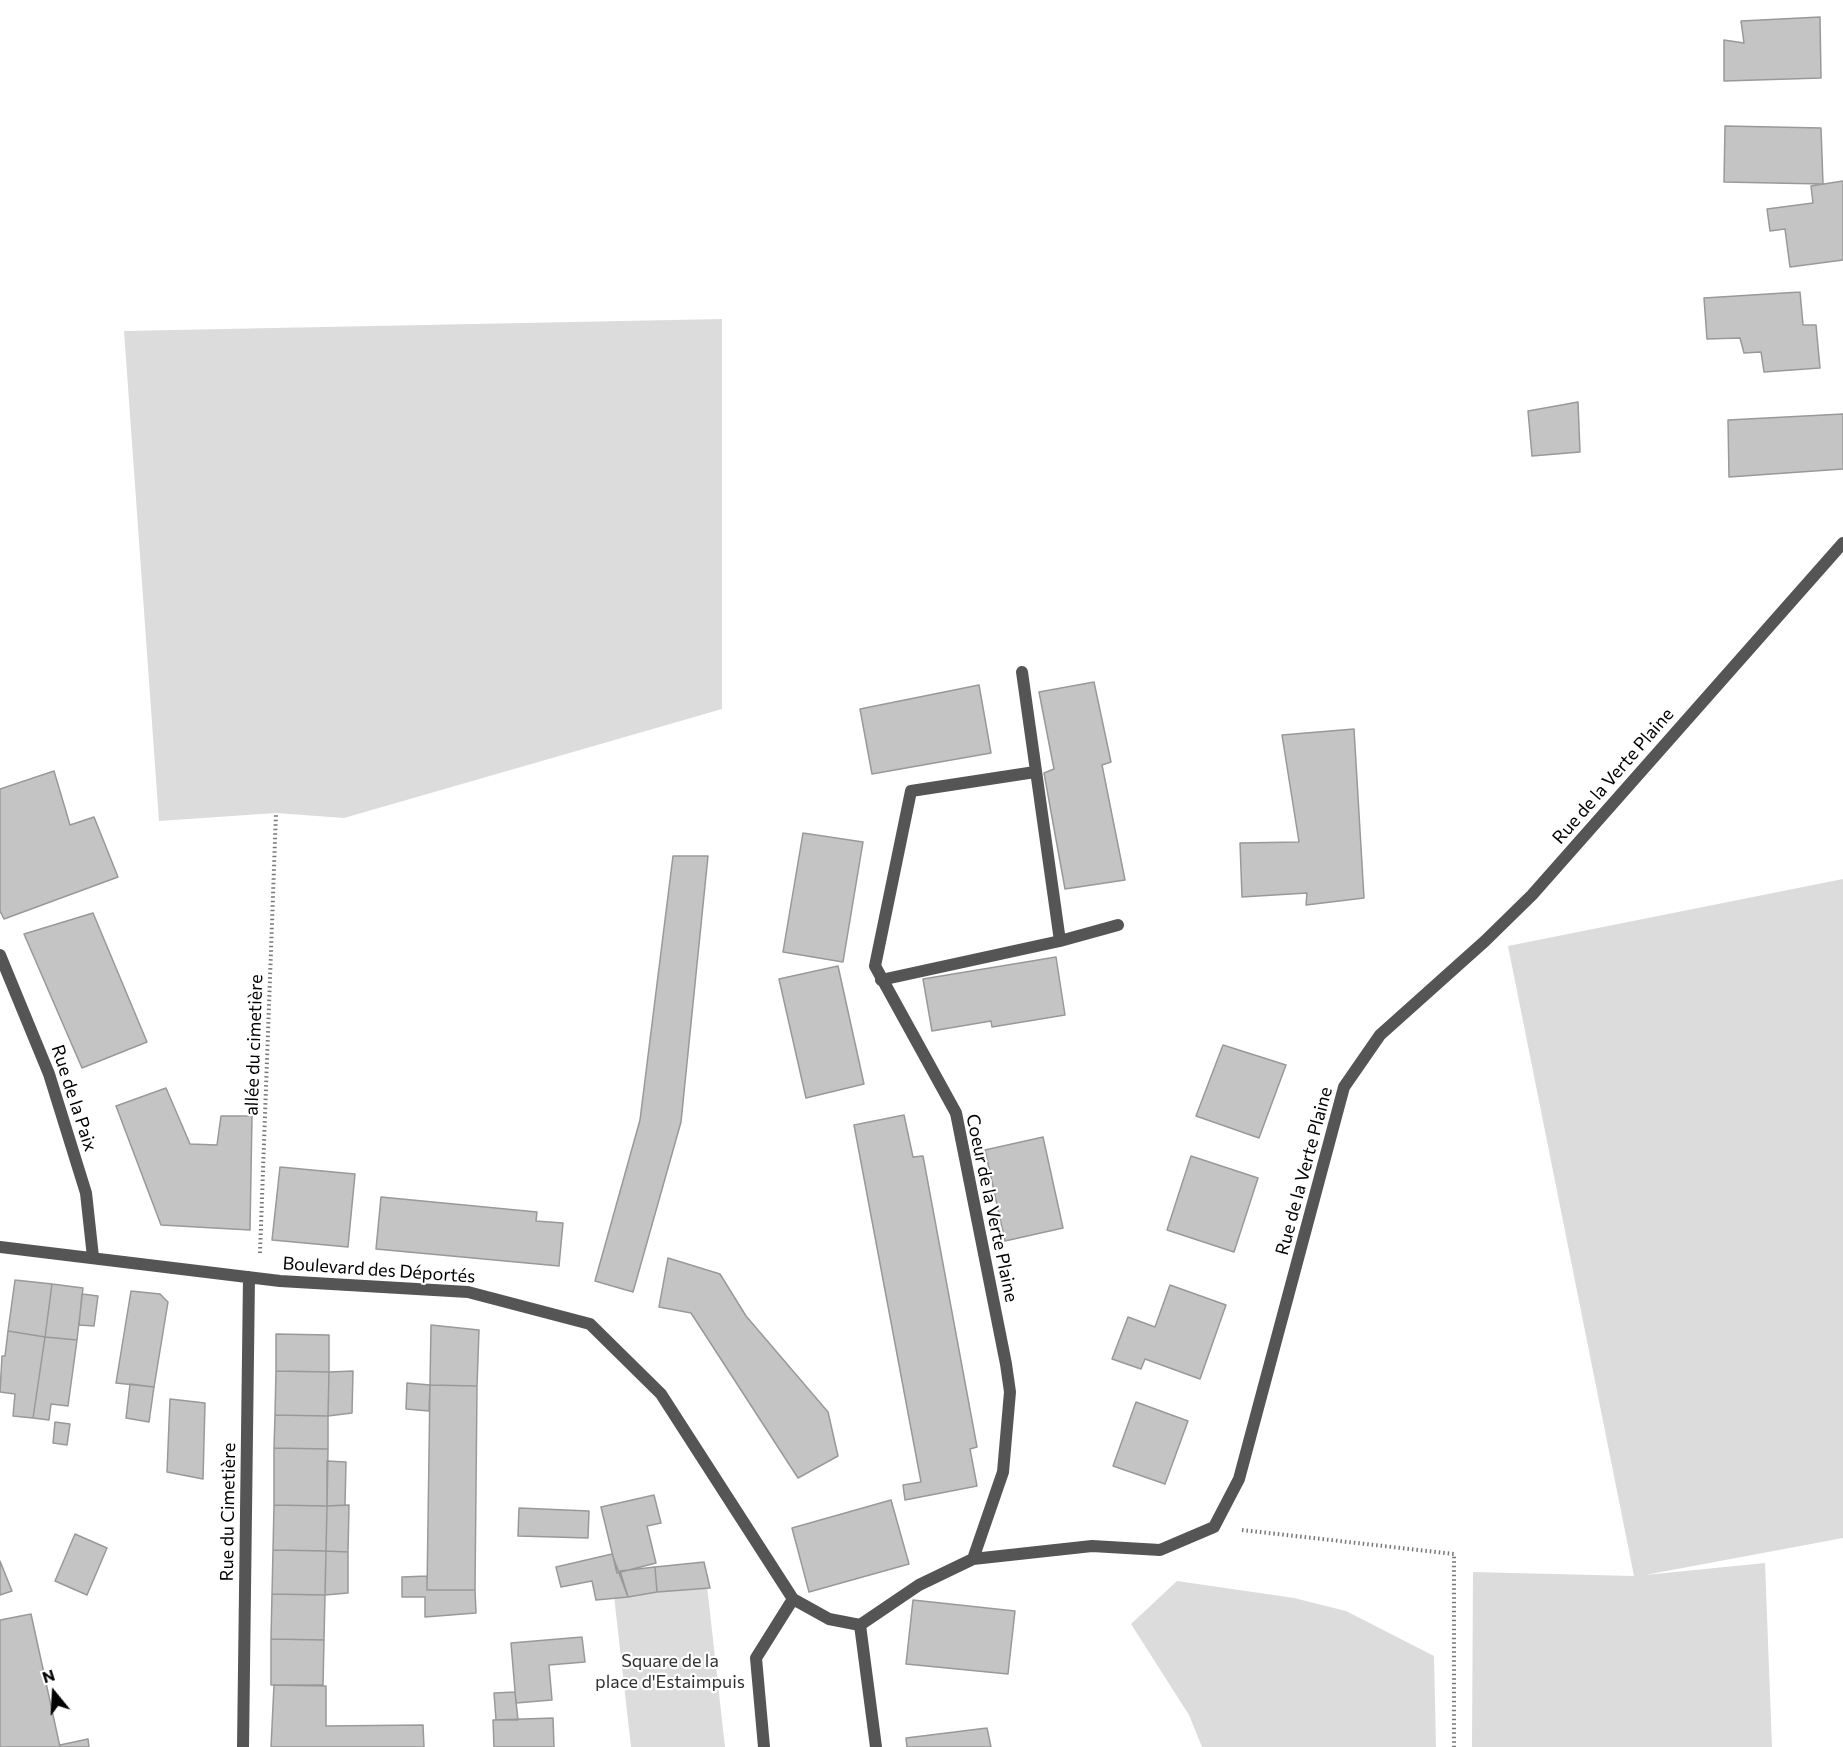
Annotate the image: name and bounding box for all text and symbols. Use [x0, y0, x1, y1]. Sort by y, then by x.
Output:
street label: Rue de la Verte Plaine [1548, 703, 1678, 849]
street label: allée du cimetière [241, 974, 267, 1116]
street label: Rue de la Paix [47, 1042, 101, 1154]
street label: Rue de la Verte Plaine [1271, 1084, 1337, 1258]
street label: Coeur de la Verte Plaine [962, 1112, 1022, 1304]
street label: Boulevard des Déportés [282, 1252, 476, 1288]
street label: Rue du Cimetière [216, 1442, 240, 1582]
park label: Square de la place d'Estaimpuis [595, 1650, 745, 1692]
north arrow [24, 1663, 84, 1723]
text: N [40, 1665, 57, 1686]

